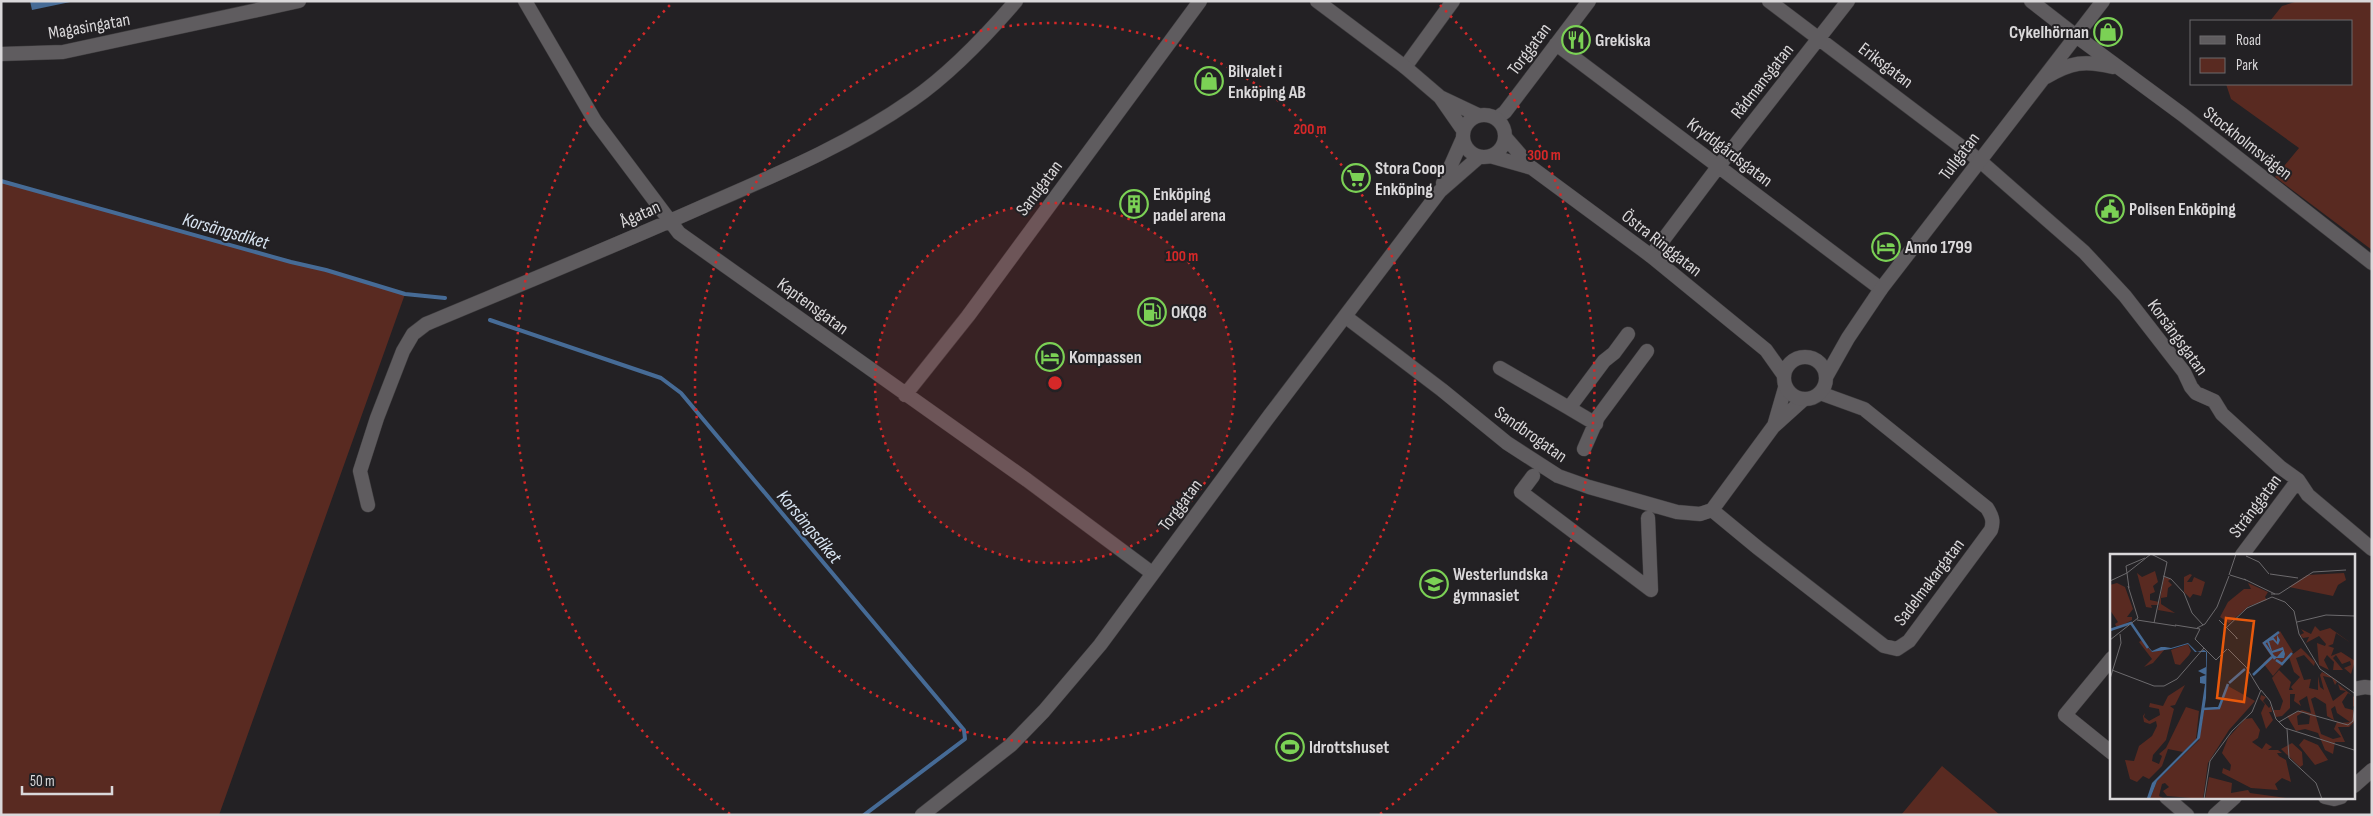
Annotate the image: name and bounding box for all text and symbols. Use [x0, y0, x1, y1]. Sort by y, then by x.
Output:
street label: Magasingatan [46, 9, 132, 44]
shop icon: Cykelhörnan [2093, 17, 2123, 47]
street label: Torggatan [1503, 19, 1556, 79]
legend [2190, 20, 2353, 85]
place label: Cykelhörnan [2009, 22, 2089, 43]
restaurant icon: Grekiska [1561, 25, 1591, 55]
place label: Grekiska [1595, 30, 1651, 51]
text: Road [2236, 31, 2261, 50]
street label: Eriksgatan [1854, 38, 1917, 93]
street label: Rådmansgatan [1727, 40, 1798, 123]
text: Park [2236, 56, 2258, 75]
place label: Bilvalet i Enköping AB [1228, 61, 1306, 103]
shop icon: Bilvalet i Enköping AB [1194, 66, 1224, 96]
street label: Stockholmsvägen [2199, 102, 2296, 185]
street label: Kryddgårdsgatan [1683, 113, 1777, 191]
text: 200 m [1293, 120, 1327, 139]
street label: Tullgatan [1935, 128, 1984, 184]
text: 300 m [1527, 146, 1561, 165]
street label: Sandgatan [1012, 157, 1067, 220]
place label: Stora Coop Enköping [1375, 158, 1445, 200]
supermarket icon: Stora Coop Enköping [1341, 163, 1371, 193]
place label: Enköping padel arena [1153, 184, 1226, 226]
building icon: Enköping padel arena [1119, 189, 1149, 219]
public building icon: Polisen Enköping [2095, 194, 2125, 224]
street label: Ågatan [616, 196, 664, 233]
place label: Polisen Enköping [2129, 199, 2236, 220]
street label: Östra Ringgatan [1617, 206, 1706, 281]
water label: Korsängsdiket [180, 208, 273, 255]
hotel icon: Anno 1799 [1871, 232, 1901, 262]
place label: Anno 1799 [1904, 237, 1972, 258]
text: 100 m [1166, 247, 1198, 266]
street label: Kaptensgatan [773, 274, 852, 339]
street label: Korsängsgatan [2143, 295, 2212, 379]
fuel station icon: OKQ8 [1137, 297, 1167, 327]
place label: OKQ8 [1171, 302, 1207, 323]
hotel icon: Kompassen [1035, 342, 1065, 372]
place label: Kompassen [1069, 347, 1142, 368]
centre of rings [1046, 374, 1064, 392]
street label: Sandbrogatan [1490, 402, 1571, 467]
street label: Stränggatan [2225, 471, 2286, 542]
street label: Torggatan [1154, 475, 1207, 535]
water label: Korsängsdiket [771, 486, 847, 569]
street label: Sadelmakargatan [1890, 535, 1969, 630]
inset map [2110, 554, 2356, 798]
place label: Westerlundska gymnasiet [1453, 564, 1548, 606]
school or university icon: Westerlundska gymnasiet [1419, 569, 1449, 599]
sports icon: Idrottshuset [1275, 732, 1305, 762]
place label: Idrottshuset [1309, 737, 1389, 758]
scale bar [22, 764, 112, 796]
text: 50 m [30, 772, 55, 791]

